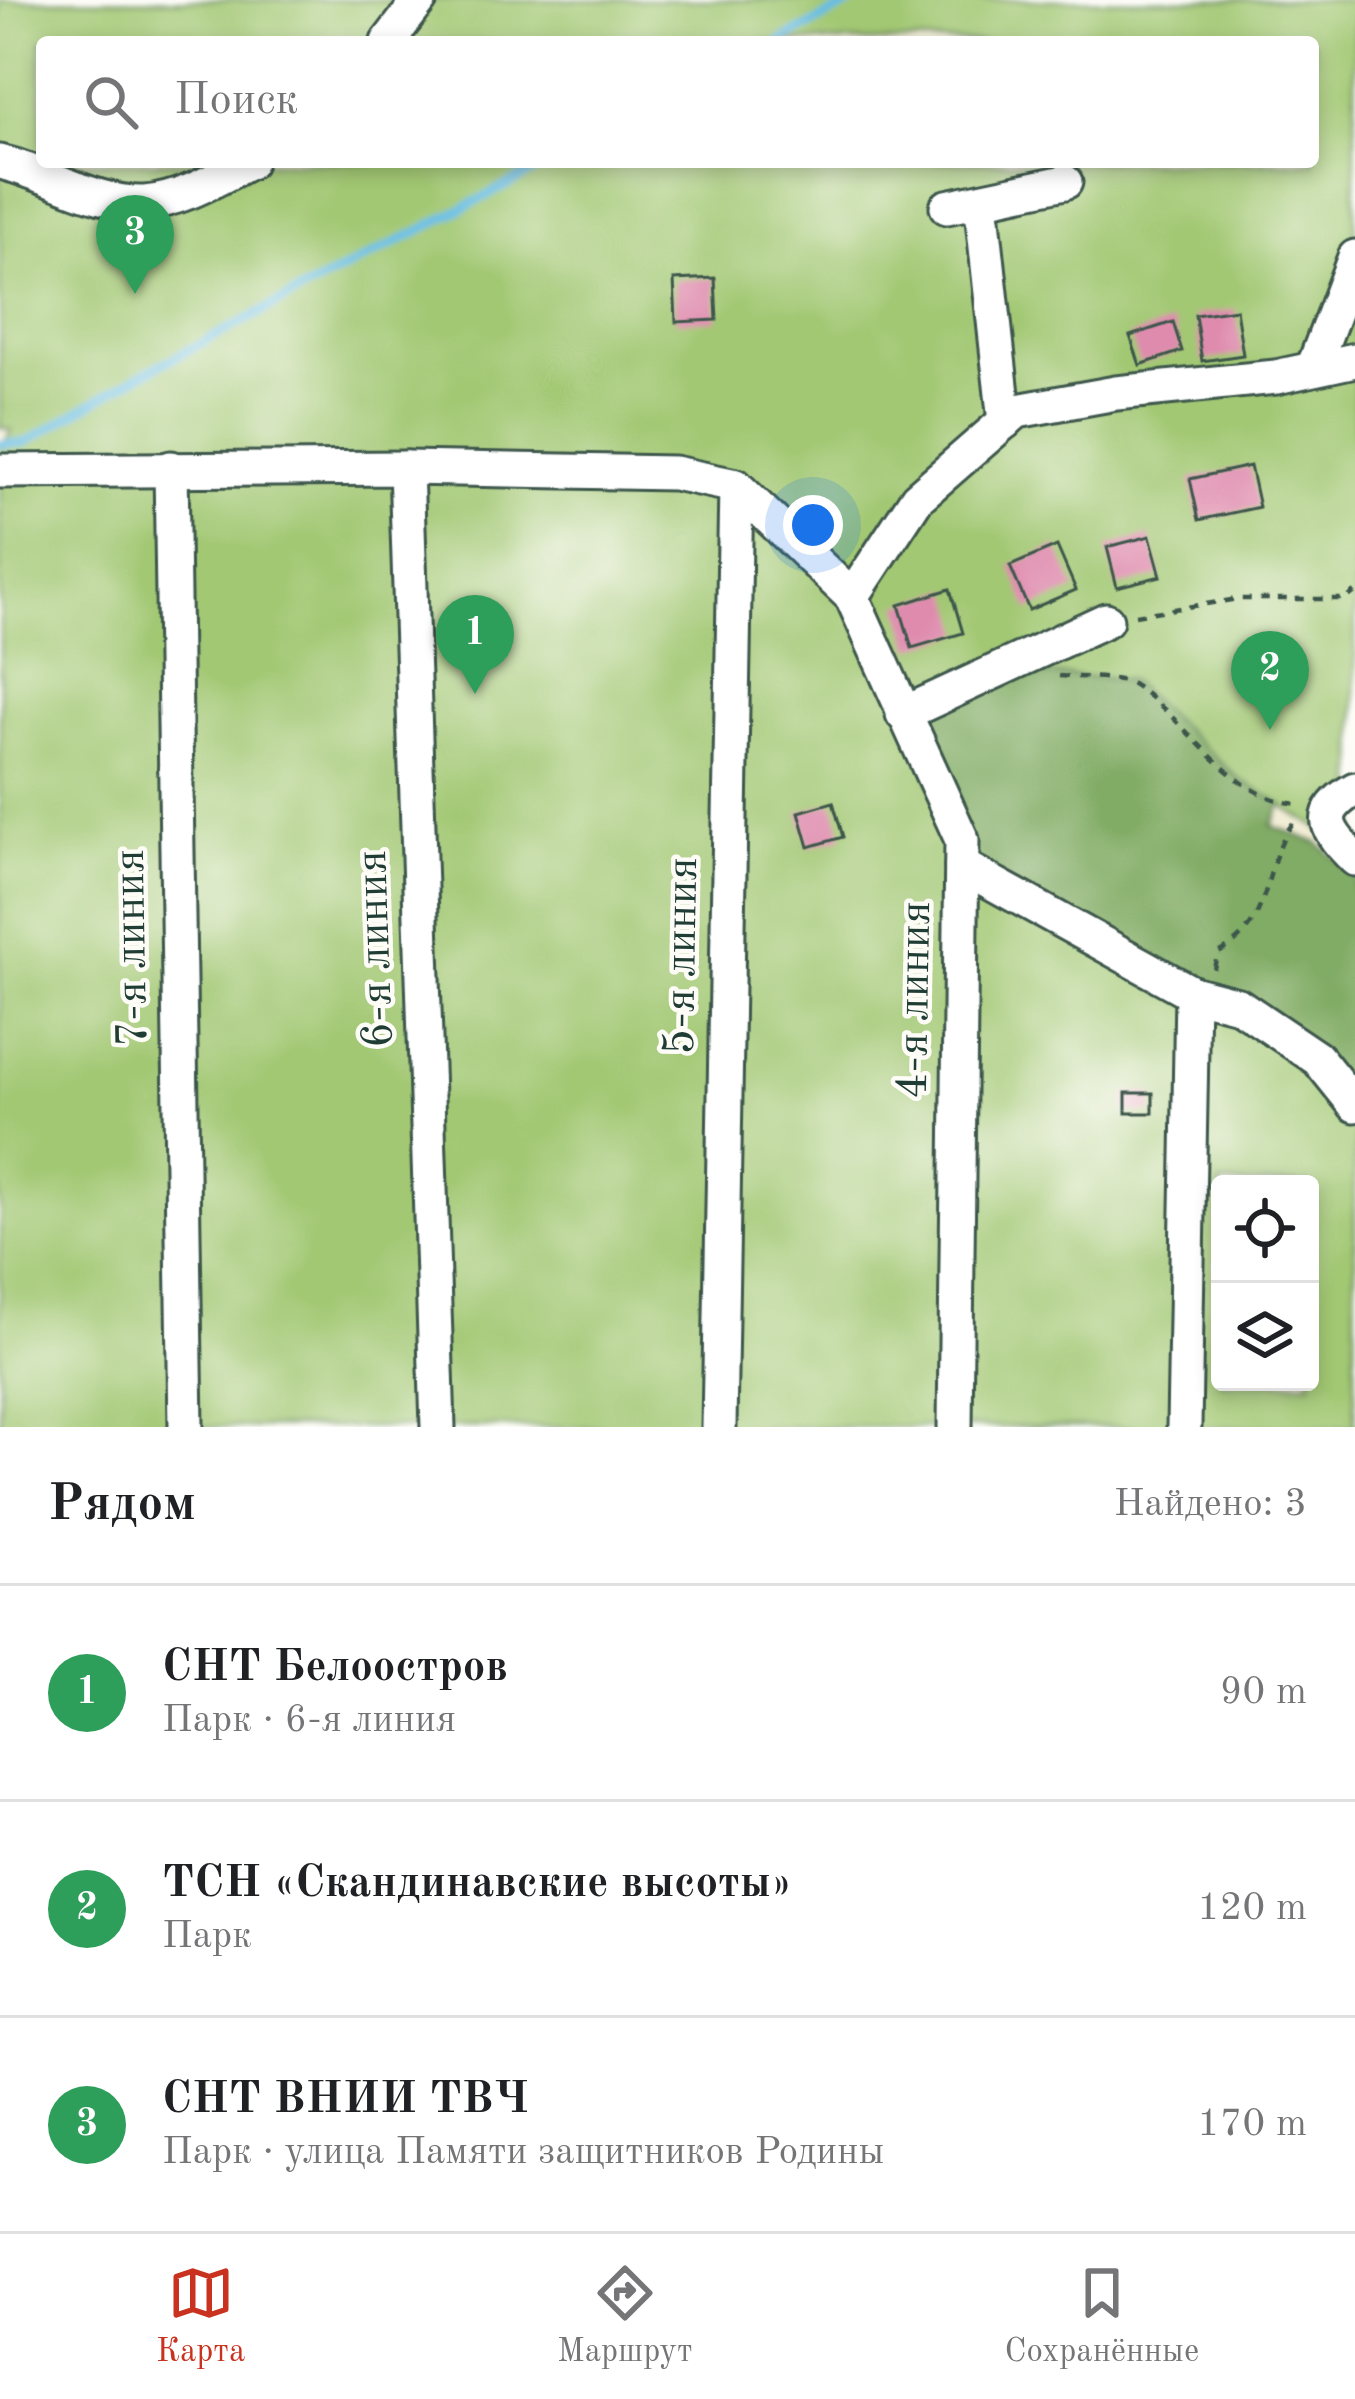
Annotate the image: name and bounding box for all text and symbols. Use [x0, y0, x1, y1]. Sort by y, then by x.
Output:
search box [36, 36, 1319, 168]
icon: search [78, 69, 144, 135]
text: Поиск [174, 79, 298, 124]
pin: 3 [96, 195, 174, 294]
your location [783, 495, 843, 555]
pin: 1 [436, 595, 514, 694]
pin: 2 [1231, 631, 1309, 730]
street label: 7-я линия [109, 849, 157, 1047]
street label: 6-я линия [351, 849, 403, 1049]
street label: 5-я линия [659, 857, 707, 1055]
street label: 4-я линия [892, 901, 940, 1099]
map controls [1211, 1175, 1319, 1391]
button: locate [1211, 1175, 1319, 1283]
button: layers [1211, 1283, 1319, 1391]
text: Рядом [48, 1480, 196, 1531]
text: Найдено: 3 [1114, 1485, 1307, 1524]
text: СНТ Белоостров [162, 1646, 508, 1691]
text: 1 [76, 1673, 98, 1712]
text: 90 m [1220, 1673, 1307, 1712]
text: Парк · 6-я линия [162, 1701, 456, 1740]
text: ТСН «Скандинавские высоты» [162, 1862, 792, 1907]
text: 2 [76, 1889, 98, 1928]
text: 120 m [1197, 1889, 1307, 1928]
text: Парк [162, 1917, 252, 1956]
text: СНТ ВНИИ ТВЧ [162, 2078, 529, 2123]
text: 3 [76, 2105, 98, 2144]
text: 170 m [1197, 2105, 1307, 2144]
text: Парк · улица Памяти защитников Родины [162, 2133, 884, 2172]
tab: Карта [156, 2260, 245, 2373]
tab: Маршрут [557, 2260, 693, 2373]
tab: Сохранённые [1004, 2260, 1199, 2373]

